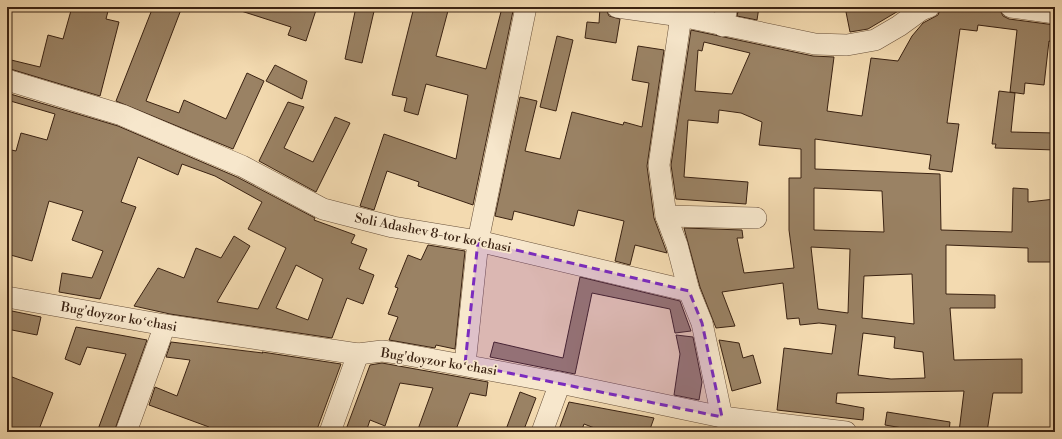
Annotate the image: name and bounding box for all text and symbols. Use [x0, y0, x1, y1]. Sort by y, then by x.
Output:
street label: Soli Adashev 8-tor koʻchasi [353, 210, 513, 256]
street label: Bug'doyzor koʻchasi [59, 299, 178, 335]
street label: Bug'doyzor koʻchasi [379, 345, 498, 379]

